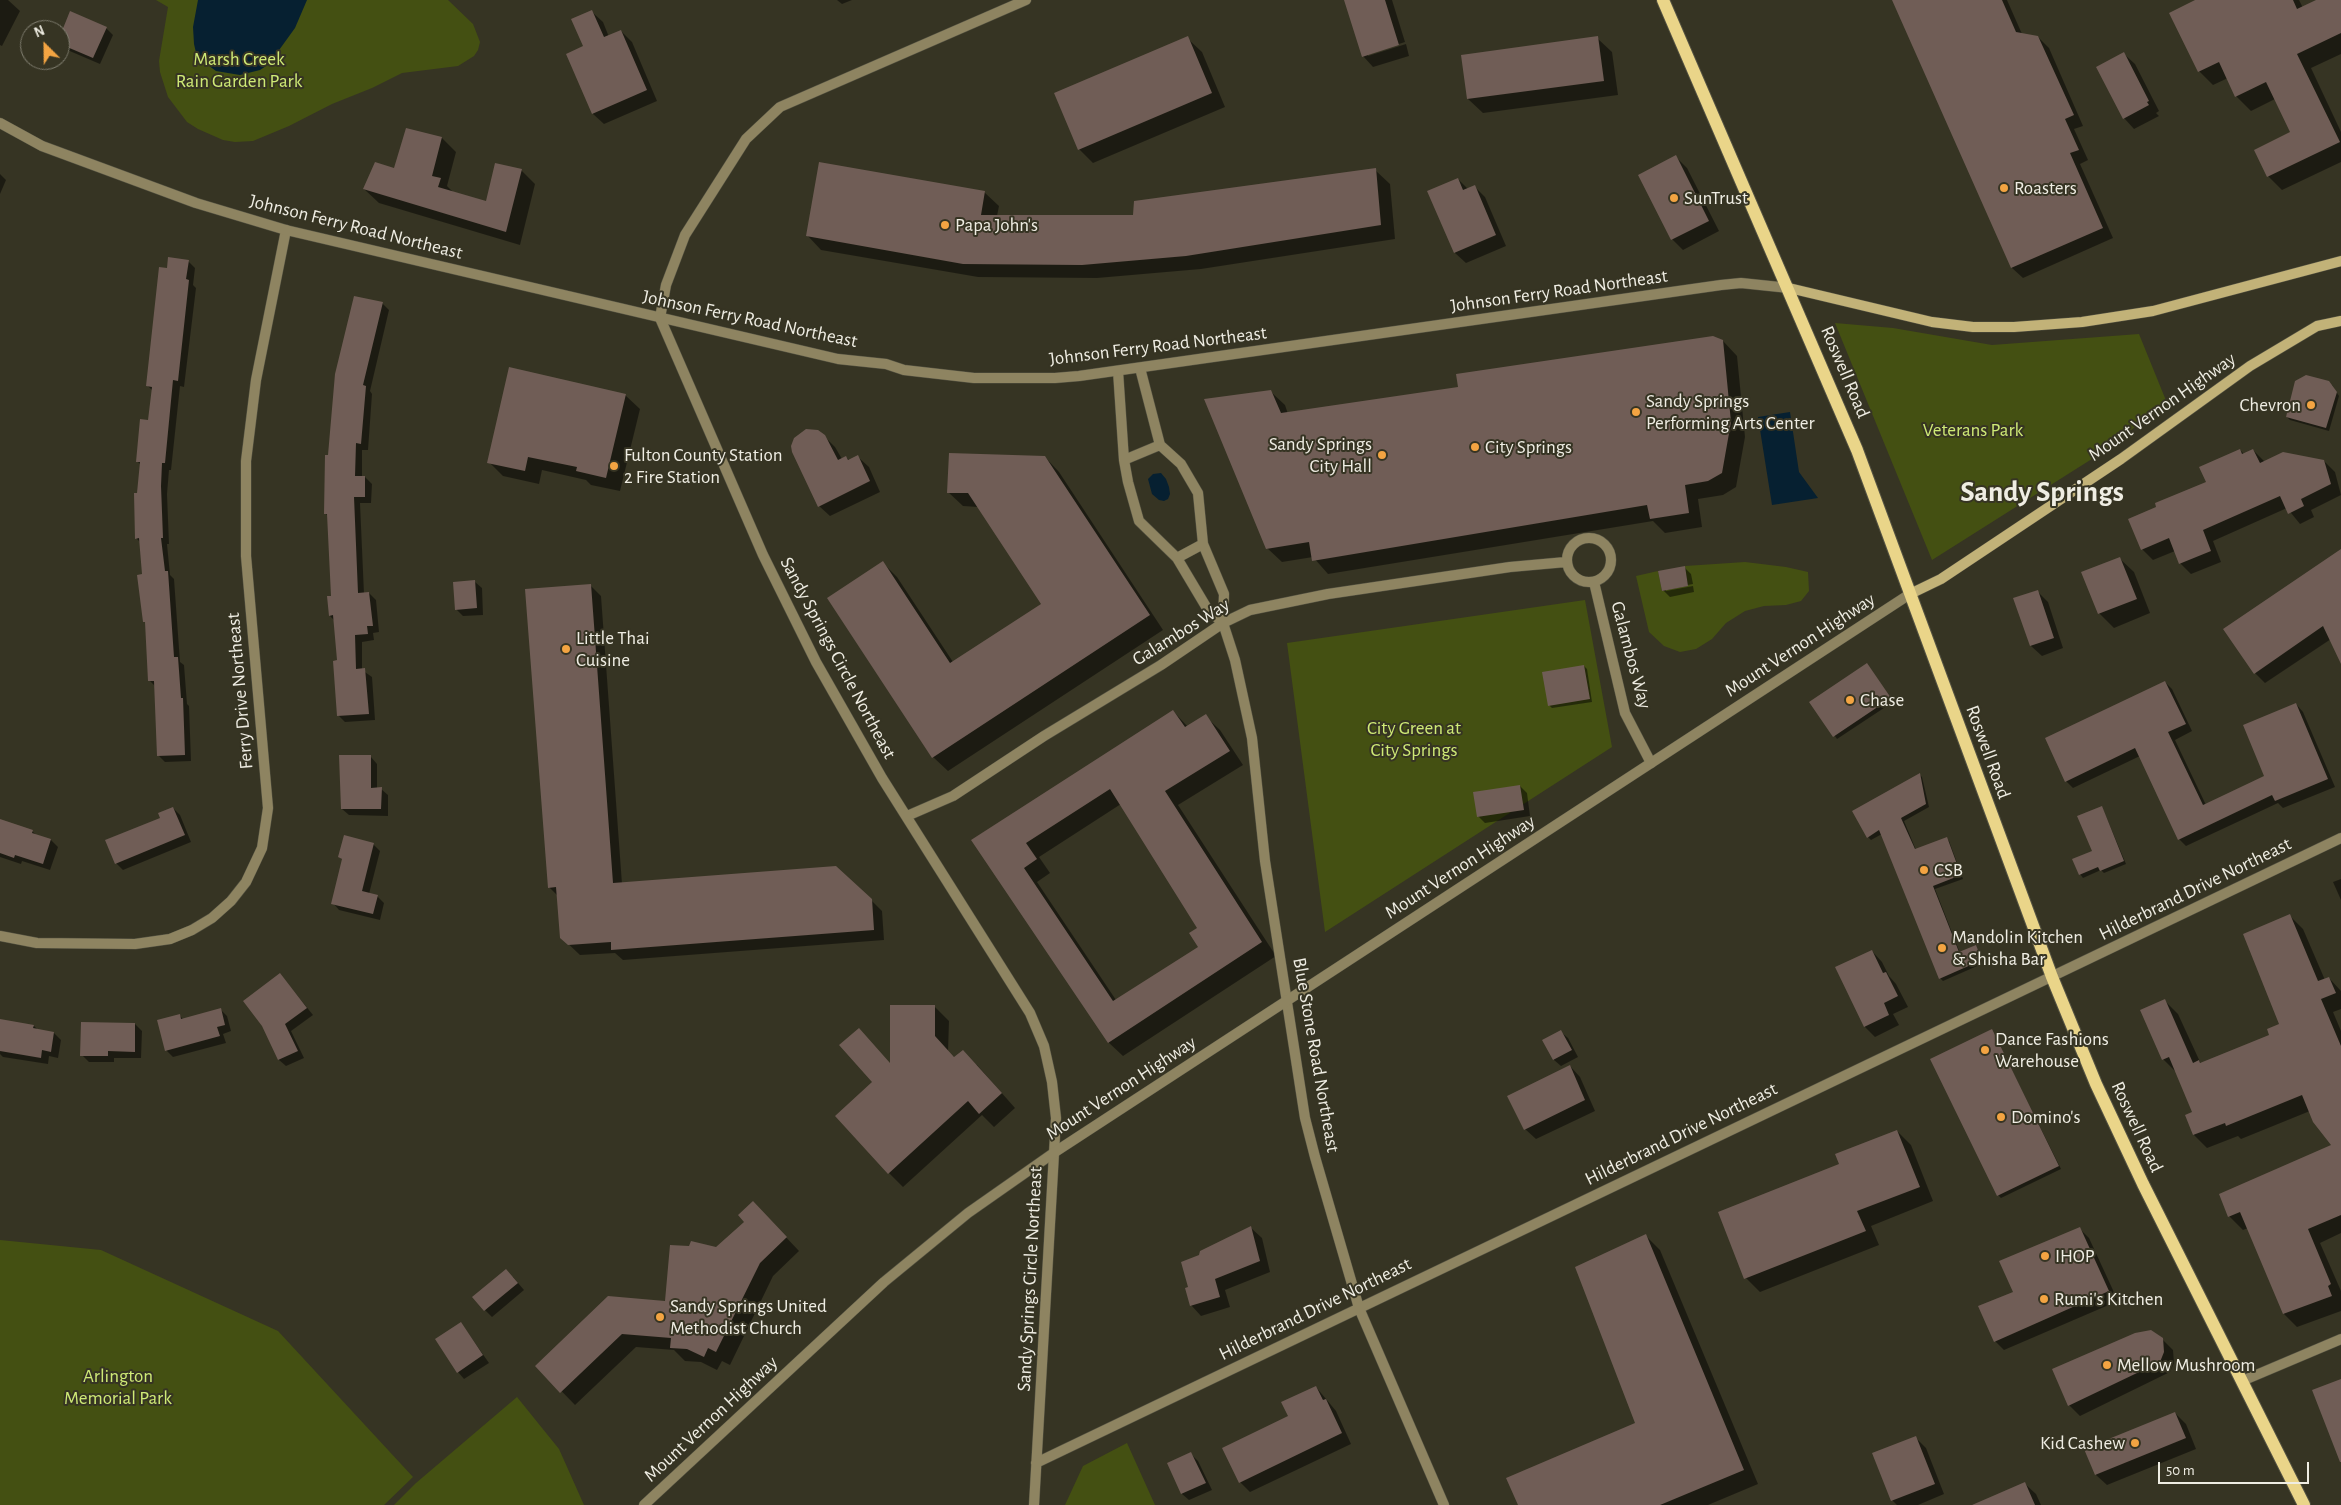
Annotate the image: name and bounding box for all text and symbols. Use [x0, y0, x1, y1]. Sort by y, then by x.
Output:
north arrow [20, 20, 70, 70]
text: N [32, 24, 47, 40]
park label: Marsh Creek Rain Garden Park [176, 48, 302, 92]
place label: Roasters [2014, 177, 2077, 199]
marker: Roasters [1998, 182, 2010, 194]
place label: SunTrust [1684, 187, 1748, 209]
street label: Johnson Ferry Road Northeast [247, 189, 465, 265]
marker: SunTrust [1668, 192, 1680, 204]
place label: Papa John's [955, 214, 1038, 236]
marker: Papa John's [939, 219, 951, 231]
street label: Johnson Ferry Road Northeast [1449, 264, 1669, 318]
street label: Johnson Ferry Road Northeast [641, 285, 859, 353]
street label: Johnson Ferry Road Northeast [1048, 321, 1268, 371]
street label: Roswell Road [1815, 323, 1875, 421]
street label: Mount Vernon Highway [2084, 348, 2240, 466]
place label: Sandy Springs Performing Arts Center [1646, 390, 1815, 434]
place label: Chevron [2239, 394, 2301, 416]
marker: Chevron [2305, 399, 2317, 411]
marker: Sandy Springs Performing Arts Center [1630, 406, 1642, 418]
park label: Veterans Park [1923, 419, 2023, 441]
place label: Sandy Springs City Hall [1269, 433, 1372, 477]
place label: City Springs [1485, 436, 1572, 458]
marker: City Springs [1469, 441, 1481, 453]
place label: Fulton County Station 2 Fire Station [624, 444, 782, 488]
marker: Sandy Springs City Hall [1376, 449, 1388, 461]
marker: Fulton County Station 2 Fire Station [608, 460, 620, 472]
district label: Sandy Springs [1960, 475, 2124, 509]
street label: Sandy Springs Circle Northeast [775, 553, 901, 763]
street label: Mount Vernon Highway [1721, 588, 1879, 702]
street label: Galambos Way [1128, 593, 1234, 671]
street label: Galambos Way [1606, 599, 1656, 711]
street label: Ferry Drive Northeast [222, 612, 258, 770]
place label: Little Thai Cuisine [576, 627, 650, 671]
marker: Little Thai Cuisine [560, 643, 572, 655]
place label: Chase [1860, 689, 1904, 711]
marker: Chase [1844, 694, 1856, 706]
street label: Roswell Road [1961, 702, 2015, 802]
park label: City Green at City Springs [1367, 717, 1461, 761]
street label: Mount Vernon Highway [1381, 810, 1539, 924]
street label: Hilderbrand Drive Northeast [2095, 832, 2295, 946]
place label: CSB [1934, 859, 1963, 881]
marker: CSB [1918, 864, 1930, 876]
place label: Mandolin Kitchen & Shisha Bar [1952, 926, 2083, 970]
marker: Mandolin Kitchen & Shisha Bar [1936, 942, 1948, 954]
street label: Blue Stone Road Northeast [1288, 956, 1344, 1154]
place label: Dance Fashions Warehouse [1995, 1028, 2109, 1072]
street label: Mount Vernon Highway [1042, 1031, 1200, 1145]
marker: Dance Fashions Warehouse [1979, 1044, 1991, 1056]
street label: Hilderbrand Drive Northeast [1581, 1077, 1781, 1191]
street label: Roswell Road [2106, 1078, 2168, 1176]
place label: Domino's [2011, 1106, 2080, 1128]
marker: Domino's [1995, 1111, 2007, 1123]
street label: Sandy Springs Circle Northeast [1013, 1166, 1047, 1392]
place label: IHOP [2055, 1245, 2095, 1267]
marker: IHOP [2039, 1250, 2051, 1262]
street label: Hilderbrand Drive Northeast [1215, 1252, 1415, 1366]
place label: Rumi's Kitchen [2054, 1288, 2163, 1310]
marker: Rumi's Kitchen [2038, 1293, 2050, 1305]
place label: Sandy Springs United Methodist Church [670, 1295, 827, 1339]
marker: Sandy Springs United Methodist Church [654, 1311, 666, 1323]
street label: Mount Vernon Highway [639, 1351, 783, 1487]
place label: Mellow Mushroom [2117, 1354, 2256, 1376]
marker: Mellow Mushroom [2101, 1359, 2113, 1371]
park label: Arlington Memorial Park [64, 1365, 172, 1409]
place label: Kid Cashew [2040, 1432, 2125, 1454]
marker: Kid Cashew [2129, 1437, 2141, 1449]
scale bar [2161, 1452, 2312, 1484]
text: 50 m [2166, 1463, 2195, 1478]

